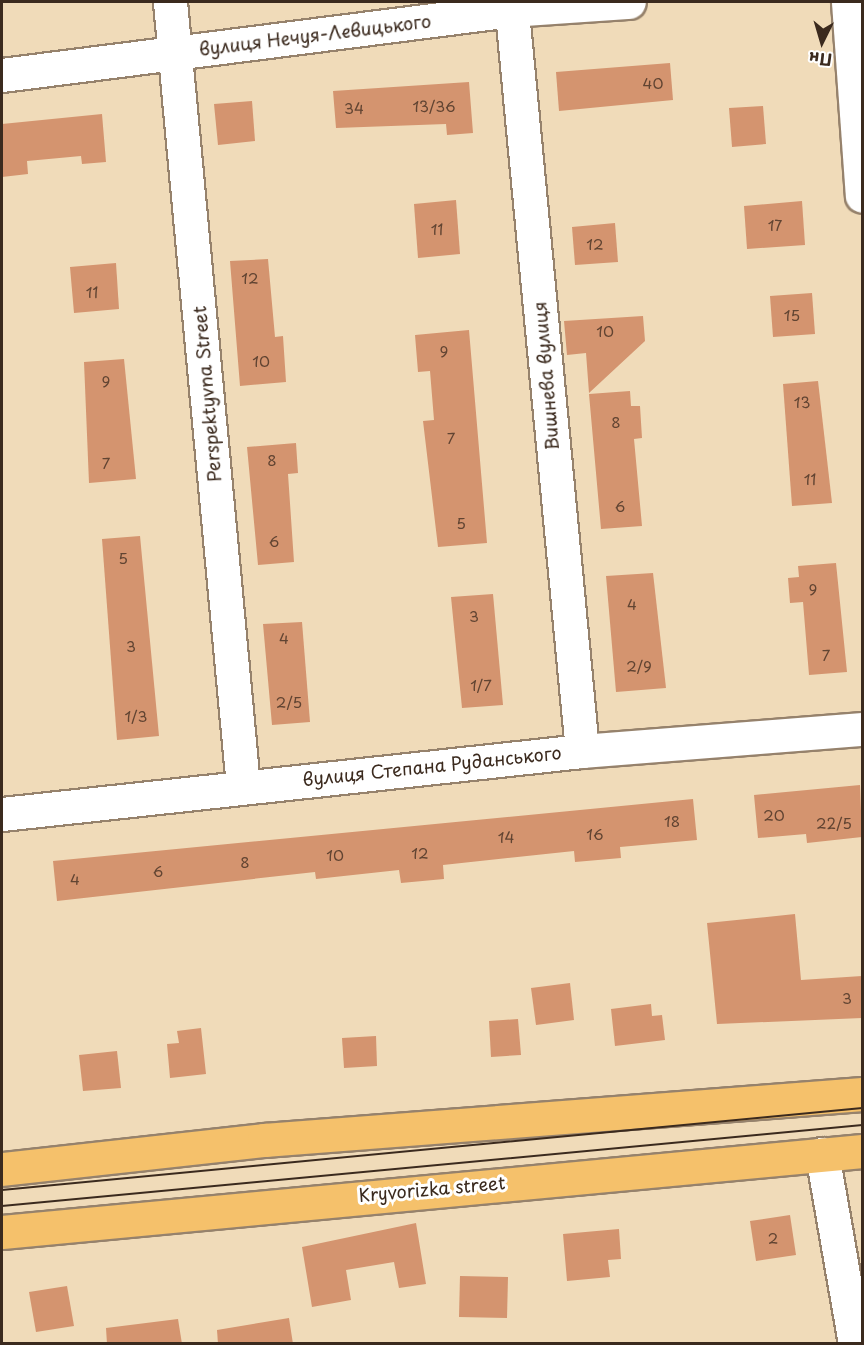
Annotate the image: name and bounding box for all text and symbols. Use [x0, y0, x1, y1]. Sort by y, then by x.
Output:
street label: вулиця Нечуя-Левицького [197, 10, 433, 60]
north arrow [792, 12, 852, 72]
text: Пн [808, 47, 833, 73]
house number: 40 [643, 74, 663, 92]
house number: 13/36 [412, 97, 456, 115]
house number: 34 [344, 99, 364, 117]
house number: 17 [768, 216, 782, 234]
house number: 11 [431, 220, 443, 238]
house number: 12 [586, 235, 604, 253]
house number: 12 [241, 269, 259, 287]
house number: 11 [86, 283, 98, 301]
street label: Вишнева вулиця [529, 300, 563, 452]
street label: Perspektyvna Street [189, 305, 225, 483]
house number: 15 [784, 306, 800, 324]
house number: 10 [596, 322, 614, 340]
house number: 9 [440, 342, 448, 360]
house number: 10 [252, 352, 270, 370]
house number: 9 [102, 372, 110, 390]
house number: 13 [794, 393, 810, 411]
house number: 8 [611, 413, 621, 431]
house number: 7 [447, 429, 455, 447]
house number: 8 [267, 451, 277, 469]
house number: 7 [102, 454, 110, 472]
house number: 11 [804, 470, 816, 488]
house number: 6 [615, 497, 625, 515]
house number: 5 [456, 514, 466, 532]
house number: 6 [269, 532, 279, 550]
house number: 5 [118, 549, 128, 567]
house number: 9 [809, 580, 817, 598]
house number: 4 [627, 595, 637, 613]
house number: 3 [469, 607, 479, 625]
house number: 4 [279, 629, 289, 647]
house number: 3 [126, 637, 136, 655]
house number: 7 [822, 646, 830, 664]
house number: 2/9 [626, 657, 652, 675]
house number: 1/7 [470, 676, 492, 694]
house number: 2/5 [276, 693, 302, 711]
house number: 1/3 [125, 707, 147, 725]
street label: вулиця Степана Руданського [301, 742, 563, 790]
house number: 20 [763, 806, 785, 824]
house number: 18 [664, 812, 680, 830]
house number: 22/5 [816, 814, 852, 832]
house number: 16 [586, 825, 604, 843]
house number: 14 [498, 828, 514, 846]
house number: 12 [411, 844, 429, 862]
house number: 10 [326, 846, 344, 864]
house number: 8 [240, 853, 250, 871]
house number: 6 [153, 862, 163, 880]
house number: 4 [70, 870, 80, 888]
house number: 3 [842, 989, 852, 1007]
street label: Kryvorizka street [357, 1172, 507, 1206]
house number: 2 [768, 1229, 778, 1247]

